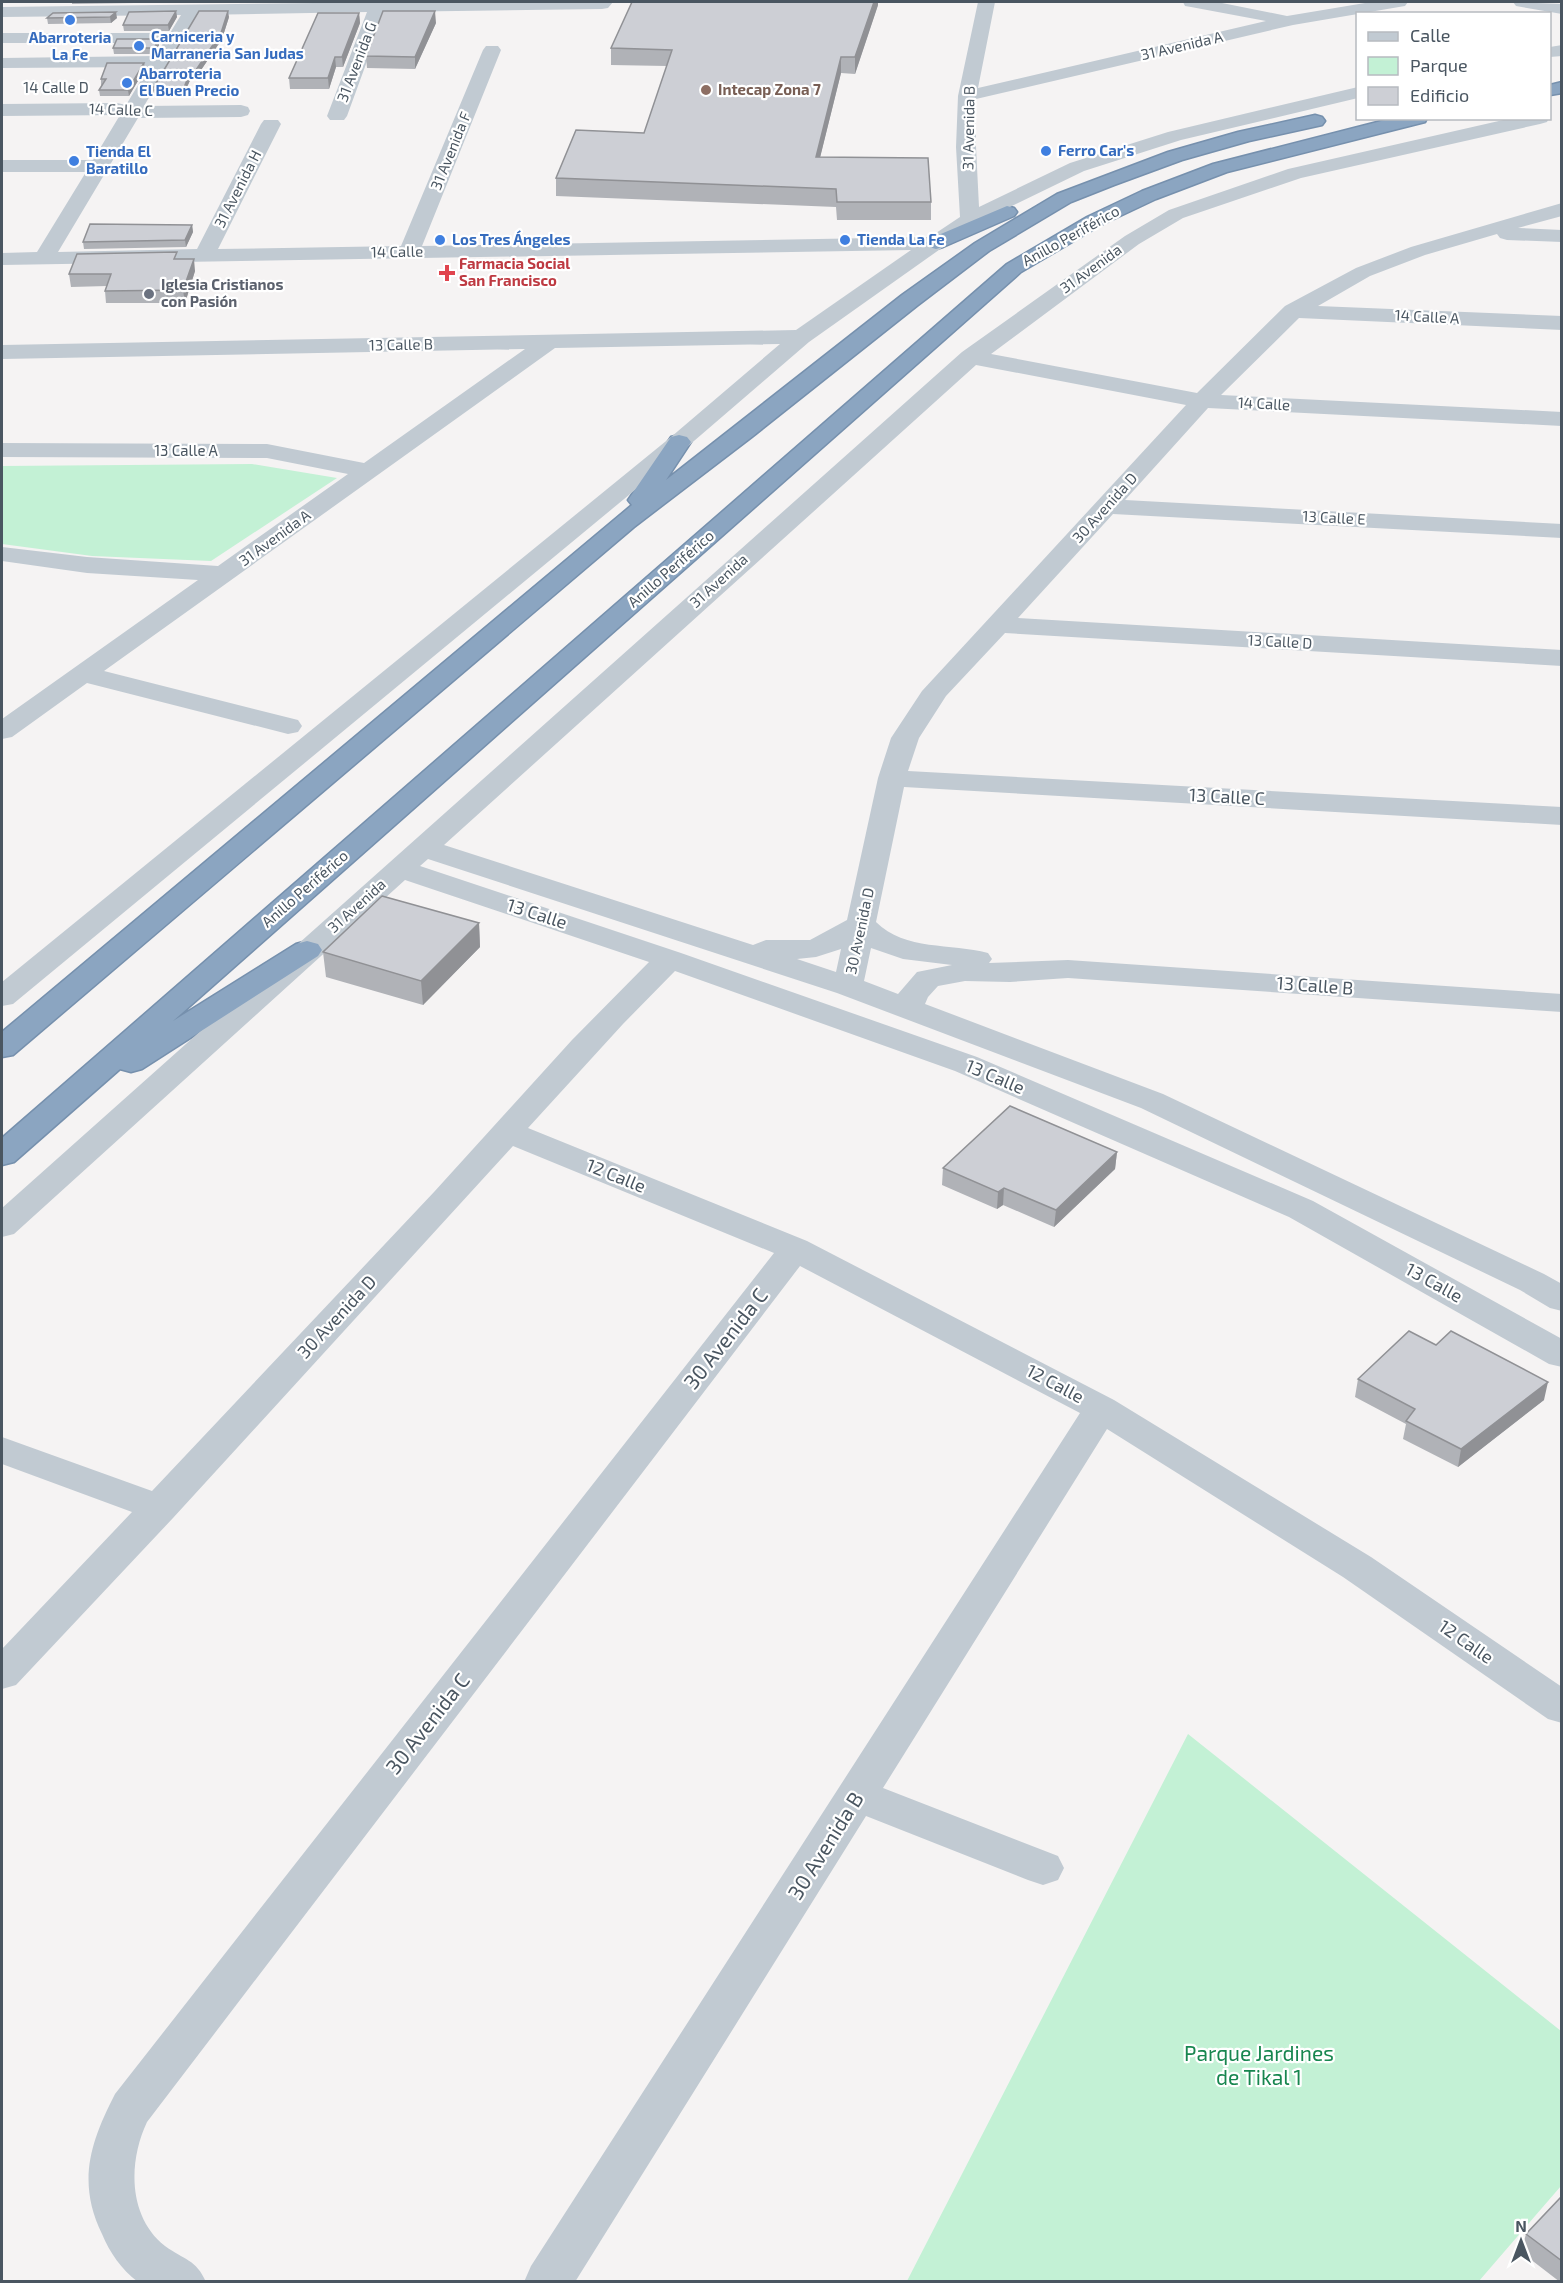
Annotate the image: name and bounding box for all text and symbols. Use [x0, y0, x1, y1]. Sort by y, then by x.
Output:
legend [1356, 12, 1551, 120]
marker: Abarroteria La Fe [63, 13, 77, 27]
street label: 31 Avenida G [333, 19, 380, 104]
text: Calle [1410, 24, 1451, 46]
place label: Carniceria y Marraneria San Judas [151, 27, 304, 62]
street label: 31 Avenida A [1139, 27, 1225, 63]
place label: Abarroteria La Fe [29, 28, 111, 63]
marker: Carniceria y Marraneria San Judas [132, 39, 146, 53]
text: Parque [1410, 54, 1468, 76]
place label: Abarroteria El Buen Precio [139, 64, 239, 99]
marker: Abarroteria El Buen Precio [120, 76, 134, 90]
street label: 14 Calle D [23, 78, 89, 96]
place label: Intecap Zona 7 [718, 80, 821, 98]
marker: Intecap Zona 7 [699, 83, 713, 97]
text: Edificio [1410, 84, 1469, 106]
street label: 31 Avenida B [958, 86, 978, 170]
street label: 14 Calle C [89, 99, 154, 119]
street label: 31 Avenida F [426, 109, 474, 192]
place label: Ferro Car's [1058, 141, 1134, 159]
place label: Tienda El Baratillo [86, 142, 151, 177]
marker: Ferro Car's [1039, 144, 1053, 158]
street label: 31 Avenida H [210, 147, 264, 230]
marker: Tienda El Baratillo [67, 154, 81, 168]
street label: Anillo Periférico [1019, 201, 1122, 269]
place label: Los Tres Ángeles [452, 230, 571, 248]
place label: Tienda La Fe [857, 230, 945, 248]
marker: Los Tres Ángeles [433, 233, 447, 247]
marker: Tienda La Fe [838, 233, 852, 247]
street label: 31 Avenida [1056, 240, 1125, 296]
street label: 14 Calle [371, 242, 423, 260]
place label: Farmacia Social San Francisco [459, 254, 570, 289]
marker: Farmacia Social San Francisco [440, 266, 454, 280]
place label: Iglesia Cristianos con Pasión [161, 275, 283, 310]
marker: Iglesia Cristianos con Pasión [142, 287, 156, 301]
street label: 14 Calle A [1394, 305, 1460, 327]
street label: 13 Calle B [369, 334, 433, 354]
street label: 14 Calle [1237, 393, 1291, 413]
street label: 13 Calle A [154, 441, 219, 459]
street label: 30 Avenida D [1068, 469, 1140, 546]
street label: 31 Avenida A [235, 505, 314, 569]
street label: 13 Calle E [1302, 506, 1366, 528]
street label: Anillo Periférico [624, 526, 717, 611]
street label: 31 Avenida [686, 550, 751, 611]
street label: 13 Calle D [1247, 630, 1313, 652]
street label: 13 Calle C [1189, 783, 1266, 809]
street label: Anillo Periférico [258, 846, 351, 931]
street label: 31 Avenida [324, 875, 389, 936]
street label: 30 Avenida D [841, 886, 877, 976]
street label: 13 Calle [505, 893, 570, 933]
street label: 13 Calle B [1276, 971, 1354, 999]
street label: 13 Calle [963, 1054, 1028, 1098]
street label: 12 Calle [584, 1153, 649, 1197]
street label: 13 Calle [1402, 1258, 1467, 1307]
street label: 30 Avenida D [292, 1270, 380, 1362]
street label: 30 Avenida C [678, 1283, 772, 1393]
street label: 12 Calle [1023, 1359, 1088, 1407]
street label: 12 Calle [1435, 1614, 1498, 1668]
street label: 30 Avenida C [380, 1668, 474, 1778]
street label: 30 Avenida B [782, 1787, 868, 1904]
park label: Parque Jardines de Tikal 1 [1184, 2040, 1334, 2089]
north arrow [1491, 2211, 1551, 2271]
text: N [1515, 2216, 1527, 2235]

